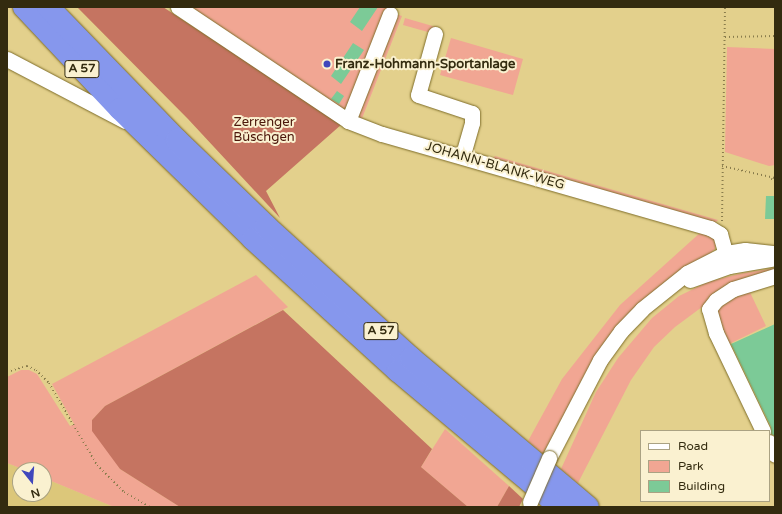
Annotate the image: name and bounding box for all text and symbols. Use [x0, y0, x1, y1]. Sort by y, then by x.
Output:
place label: Franz-Hohmann-Sportanlage [335, 56, 515, 72]
road number: A 57 [64, 59, 100, 79]
marker: Franz-Hohmann-Sportanlage [322, 59, 332, 69]
park label: Zerrenger Büschgen [233, 115, 295, 146]
street label: JOHANN-BLANK-WEG [424, 139, 566, 193]
road number: A 57 [363, 321, 399, 341]
legend [640, 430, 770, 502]
text: Road [678, 439, 708, 453]
text: Park [678, 459, 704, 473]
north arrow [12, 462, 52, 502]
text: Building [678, 479, 725, 493]
text: N [29, 485, 41, 501]

